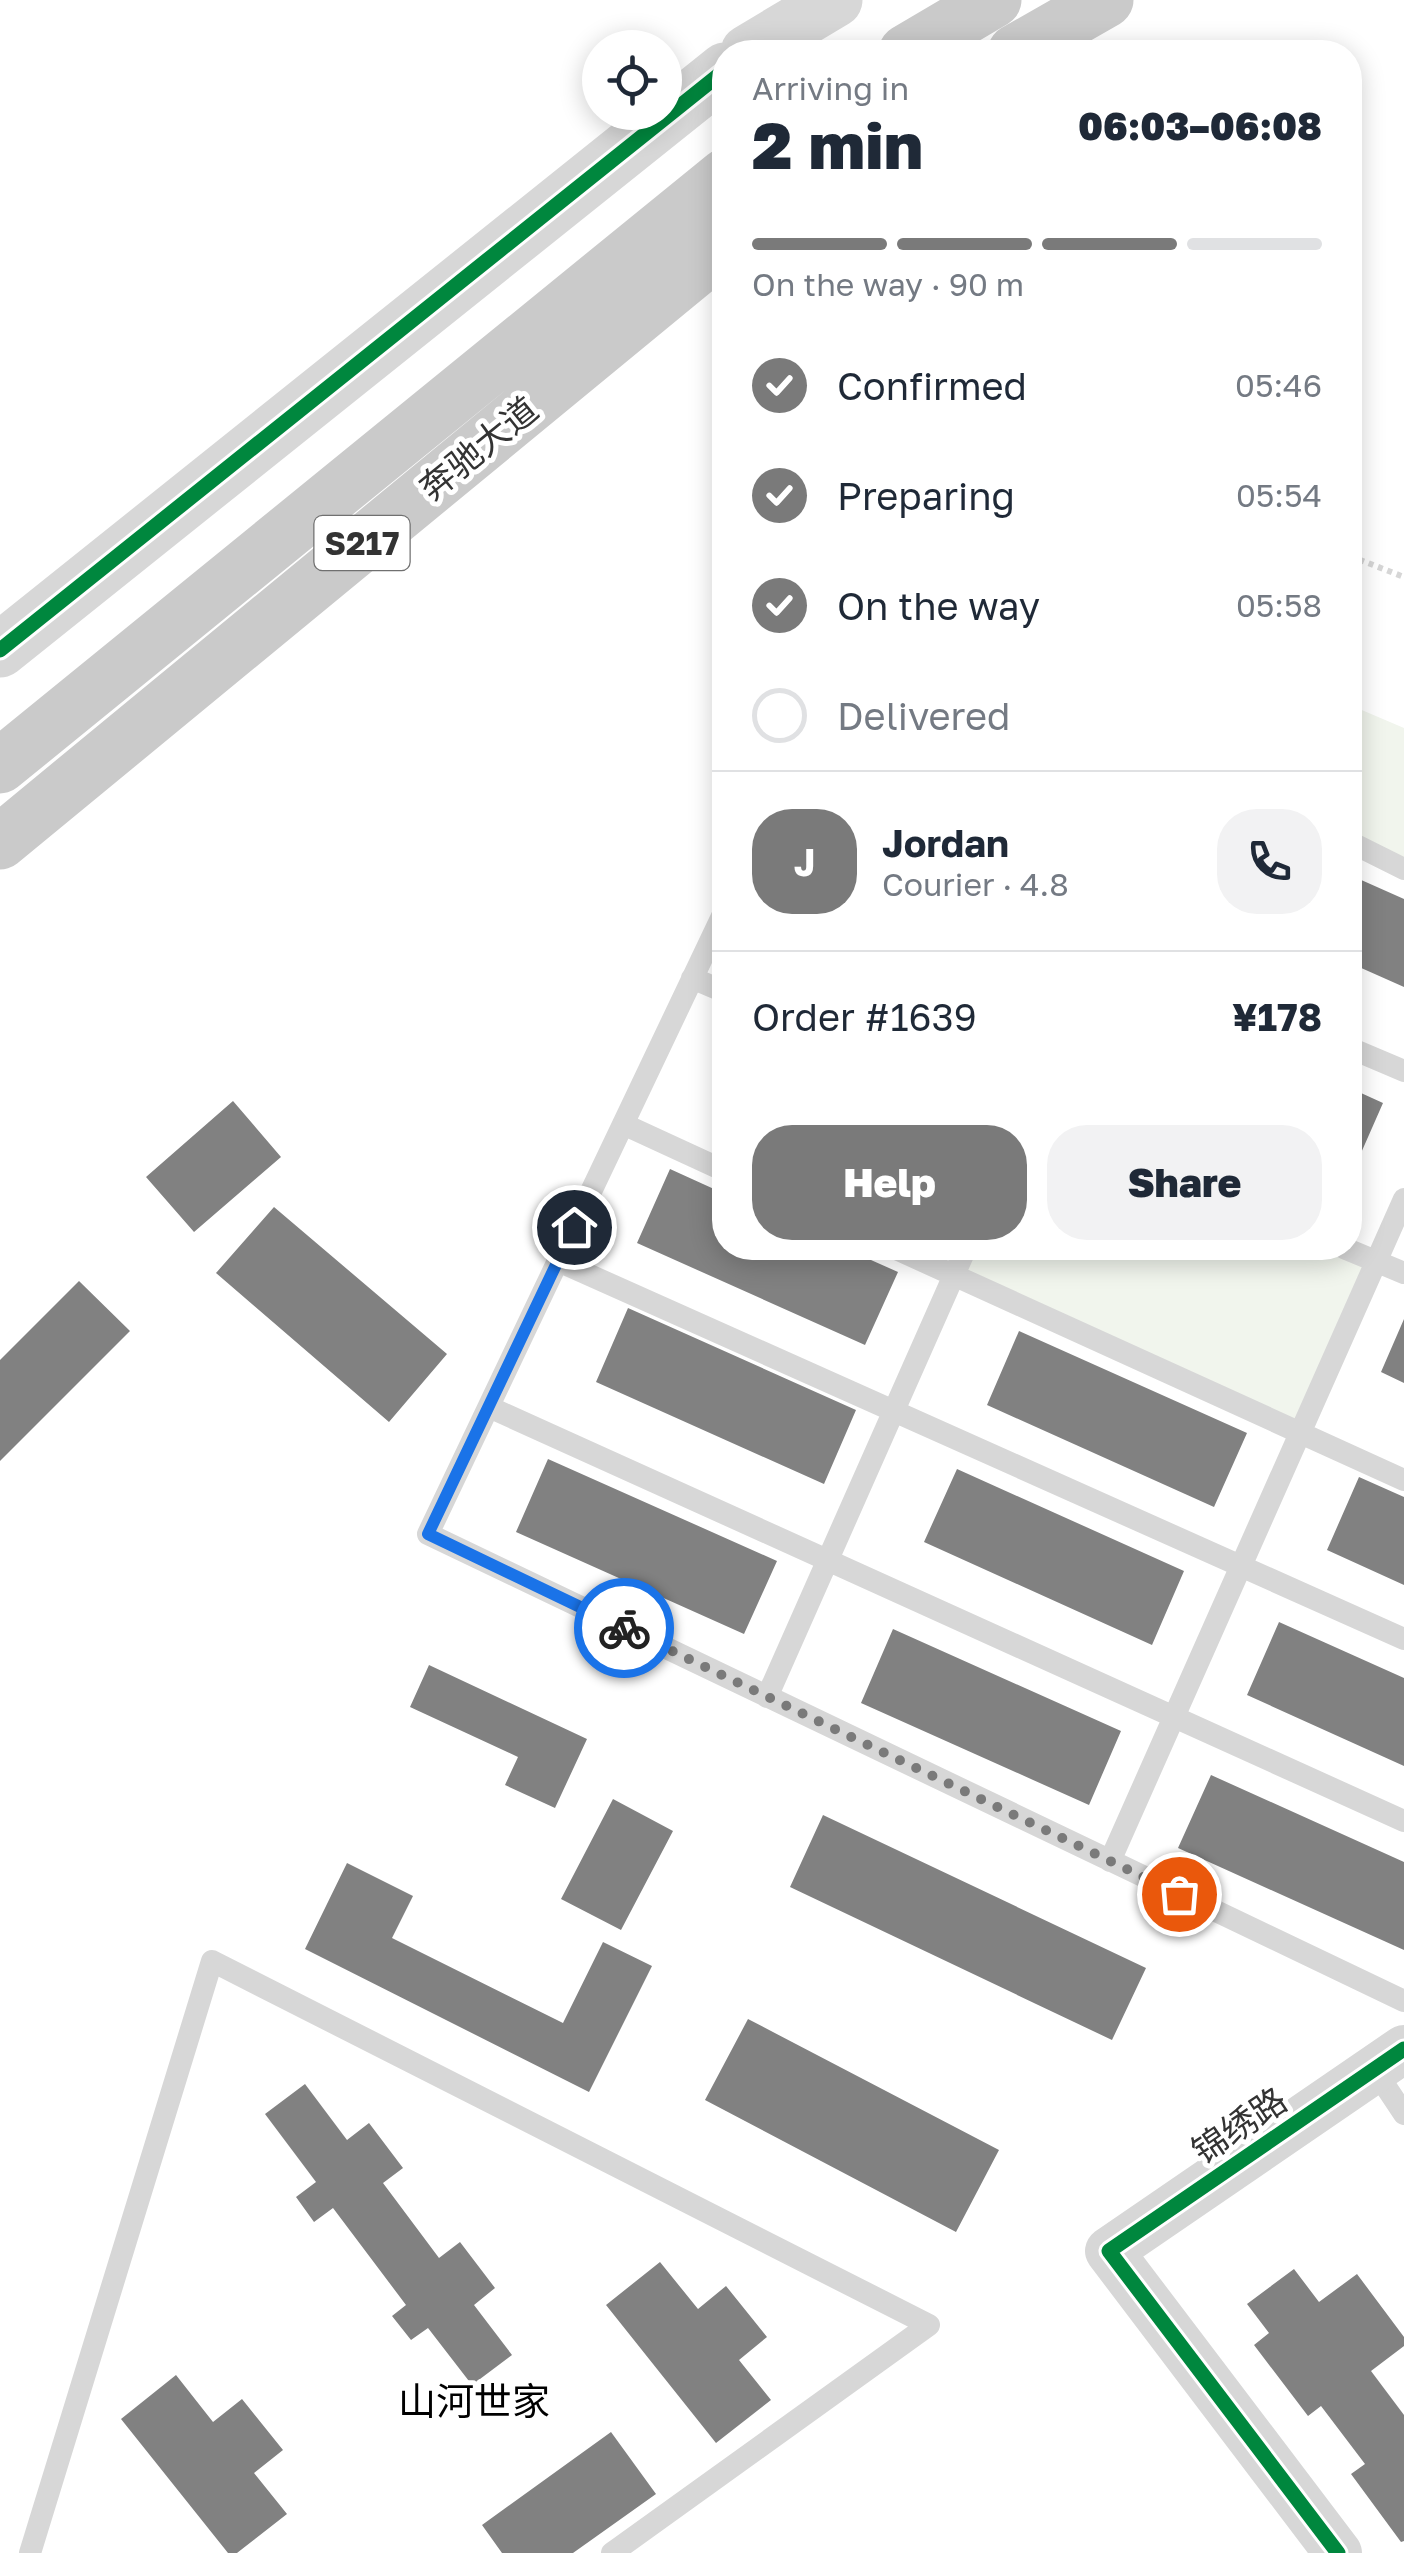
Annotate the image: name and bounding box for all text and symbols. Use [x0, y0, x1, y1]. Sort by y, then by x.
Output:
map controls [582, 30, 682, 130]
button: locate [582, 30, 682, 130]
text: Arriving in [752, 69, 909, 107]
text: 06:03–06:08 [1078, 103, 1322, 148]
text: 2 min [752, 105, 923, 183]
text: On the way · 90 m [752, 265, 1024, 303]
icon: check [752, 358, 807, 413]
text: Confirmed [837, 363, 1027, 408]
text: 05:46 [1235, 366, 1322, 404]
street label: 奔驰大道 [410, 388, 546, 508]
icon: check [752, 468, 807, 523]
text: Preparing [837, 473, 1015, 518]
text: 05:54 [1236, 476, 1322, 514]
road number: S217 [314, 516, 410, 570]
icon: check [752, 578, 807, 633]
text: On the way [837, 583, 1040, 628]
text: 05:58 [1236, 586, 1322, 624]
text: Delivered [837, 693, 1010, 738]
button: phone [1217, 809, 1322, 914]
text: Jordan [882, 820, 1009, 865]
text: J [794, 839, 815, 884]
text: Courier · 4.8 [882, 865, 1069, 903]
text: Order #1639 [752, 994, 977, 1039]
text: ¥178 [1232, 994, 1322, 1039]
button: Help [752, 1125, 1027, 1240]
button: Share [1047, 1125, 1322, 1240]
pin [532, 1185, 617, 1270]
icon: home [547, 1200, 602, 1255]
courier [574, 1578, 674, 1678]
icon: bike [597, 1601, 652, 1656]
pin [1137, 1852, 1222, 1937]
icon: bag [1152, 1867, 1207, 1922]
street label: 锦绣路 [1184, 2078, 1294, 2172]
district label: 山河世家 [398, 2378, 550, 2423]

